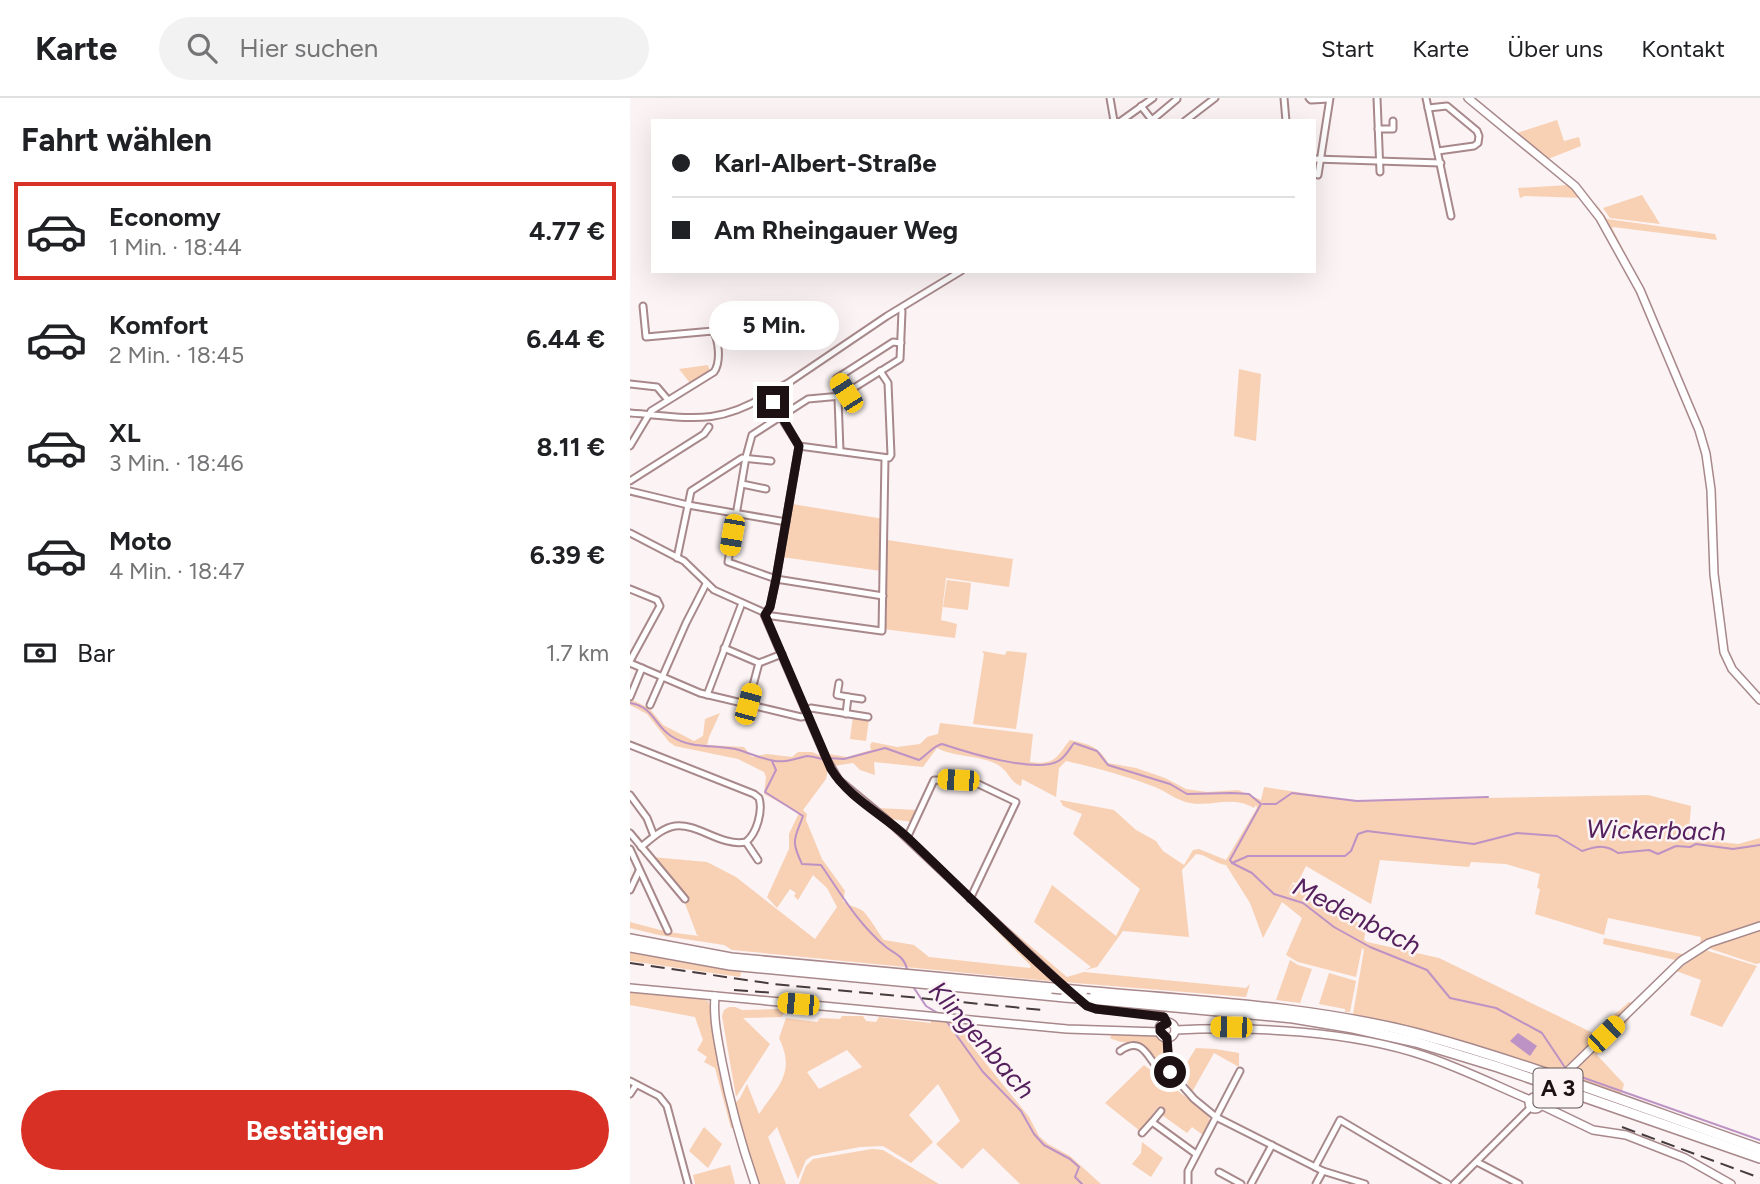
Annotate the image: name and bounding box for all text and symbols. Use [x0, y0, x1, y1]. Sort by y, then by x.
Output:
search box [159, 17, 649, 80]
text: Karte [35, 29, 117, 68]
icon: search [183, 29, 221, 67]
text: Hier suchen [239, 32, 378, 64]
text: Start [1321, 34, 1374, 63]
text: Karte [1412, 34, 1469, 63]
text: Über uns [1507, 34, 1603, 63]
text: Kontakt [1641, 34, 1725, 63]
text: Fahrt wählen [21, 121, 212, 159]
text: Karl-Albert-Straße [714, 147, 937, 179]
icon: car [25, 200, 88, 263]
text: Economy [109, 201, 221, 233]
text: Am Rheingauer Weg [714, 214, 958, 246]
text: 4.77 € [529, 215, 605, 247]
text: 1 Min. · 18:44 [109, 233, 242, 261]
callout: 5 Min. [708, 300, 838, 350]
icon: car [25, 308, 88, 371]
text: Komfort [109, 309, 209, 341]
text: 5 Min. [742, 311, 806, 339]
text: 6.44 € [526, 323, 605, 355]
text: 2 Min. · 18:45 [109, 341, 244, 369]
car [826, 370, 867, 416]
route end [757, 386, 789, 418]
icon: car [25, 416, 88, 479]
text: XL [109, 417, 141, 449]
text: 8.11 € [536, 431, 605, 463]
text: 3 Min. · 18:46 [109, 449, 244, 477]
car [719, 512, 746, 558]
icon: car [25, 524, 88, 587]
text: Moto [109, 525, 172, 557]
text: 6.39 € [530, 539, 605, 571]
text: 4 Min. · 18:47 [109, 557, 245, 585]
icon: cash [21, 634, 59, 672]
text: Bar [77, 637, 115, 669]
text: 1.7 km [546, 639, 609, 667]
car [733, 681, 764, 727]
car [937, 768, 980, 792]
water label: Wickerbach [1586, 813, 1726, 847]
water label: Medenbach [1288, 870, 1426, 962]
water label: Klingenbach [922, 975, 1042, 1105]
car [777, 992, 820, 1016]
car [1584, 1012, 1629, 1056]
car [1210, 1016, 1253, 1038]
route start [1154, 1056, 1186, 1088]
road number: A 3 [1534, 1068, 1583, 1107]
button: Bestätigen [21, 1090, 609, 1170]

